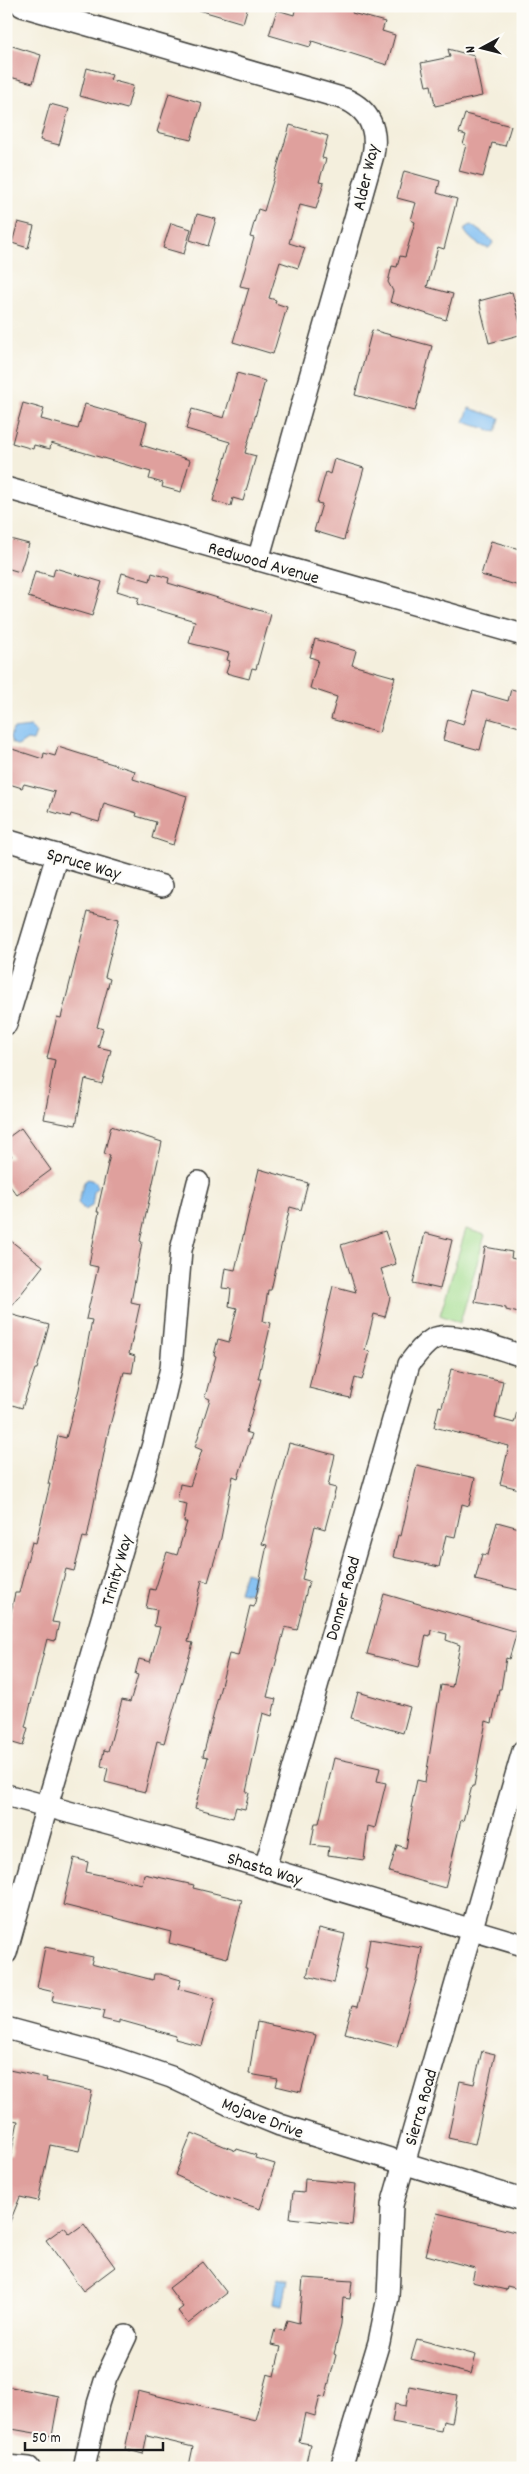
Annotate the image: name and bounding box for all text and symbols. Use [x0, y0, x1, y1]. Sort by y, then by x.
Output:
north arrow [456, 22, 506, 72]
text: N [461, 45, 481, 54]
street label: Alder Way [348, 141, 387, 213]
street label: Redwood Avenue [205, 537, 322, 592]
street label: Spruce Way [43, 843, 124, 888]
street label: Trinity Way [96, 1532, 141, 1609]
street label: Donner Road [320, 1554, 368, 1644]
street label: Shasta Way [224, 1847, 306, 1894]
street label: Sierra Road [400, 2066, 445, 2149]
street label: Mojave Drive [218, 2092, 307, 2146]
scale bar [25, 2419, 162, 2451]
text: 50 m [32, 2428, 61, 2450]

